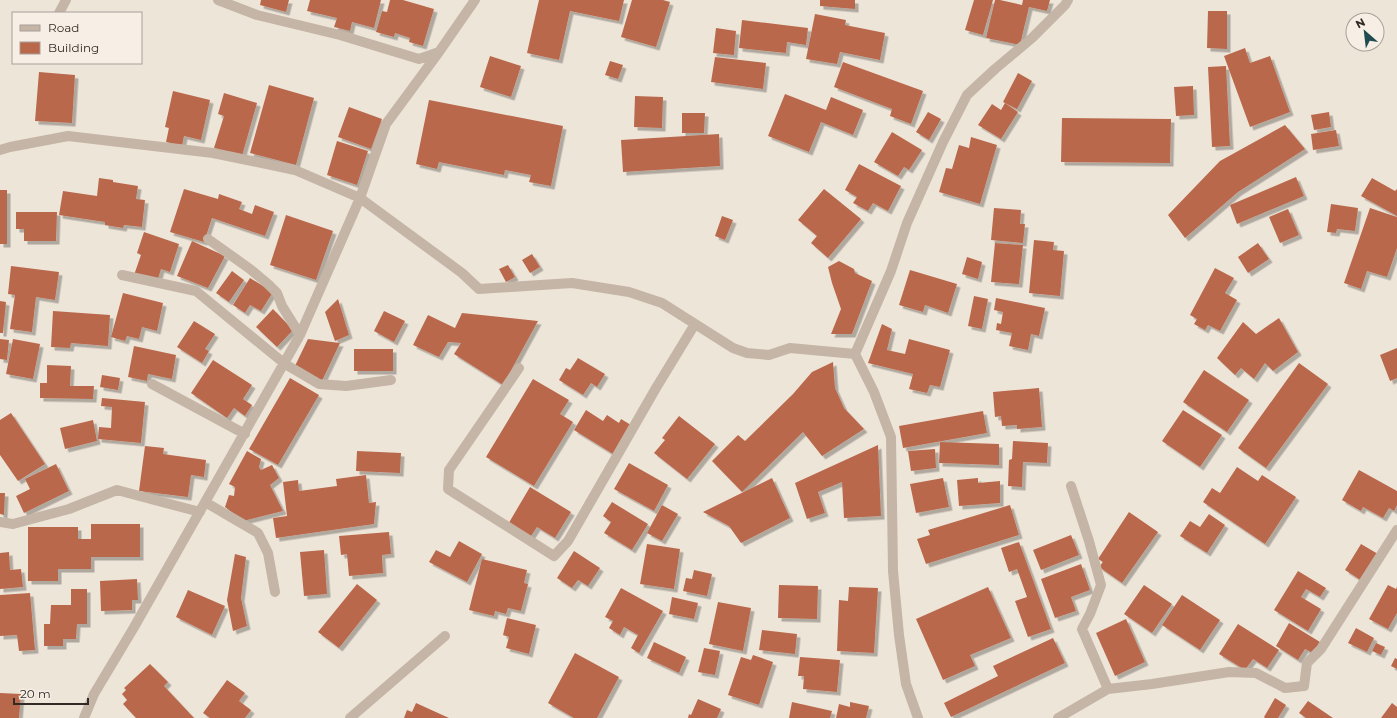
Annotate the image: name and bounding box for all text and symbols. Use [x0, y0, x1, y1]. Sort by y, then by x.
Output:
legend [12, 12, 142, 64]
north arrow [1345, 12, 1385, 52]
text: N [1353, 15, 1368, 31]
text: Road [48, 20, 79, 35]
text: Building [48, 40, 99, 55]
scale bar [14, 680, 88, 706]
text: 20 m [20, 686, 51, 701]

